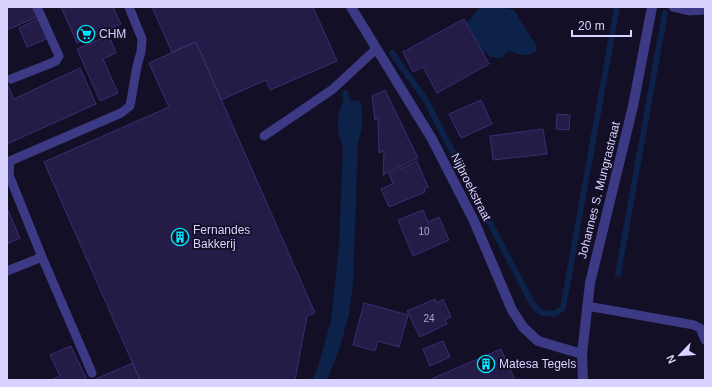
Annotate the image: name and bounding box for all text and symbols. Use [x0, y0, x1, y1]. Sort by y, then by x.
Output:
scale bar [572, 12, 631, 38]
text: 20 m [578, 19, 605, 33]
supermarket icon: CHM [76, 24, 96, 44]
place label: CHM [99, 27, 126, 41]
street label: Johannes S. Mungrastraat [575, 119, 623, 260]
street label: Nijbroekstraat [448, 151, 494, 224]
place label: Fernandes Bakkerij [193, 223, 250, 251]
house number: 10 [418, 226, 430, 237]
building icon: Fernandes Bakkerij [170, 227, 190, 247]
house number: 24 [423, 313, 435, 324]
north arrow [660, 335, 700, 375]
text: N [664, 353, 678, 365]
building icon: Matesa Tegels [476, 354, 496, 374]
place label: Matesa Tegels [499, 357, 576, 371]

